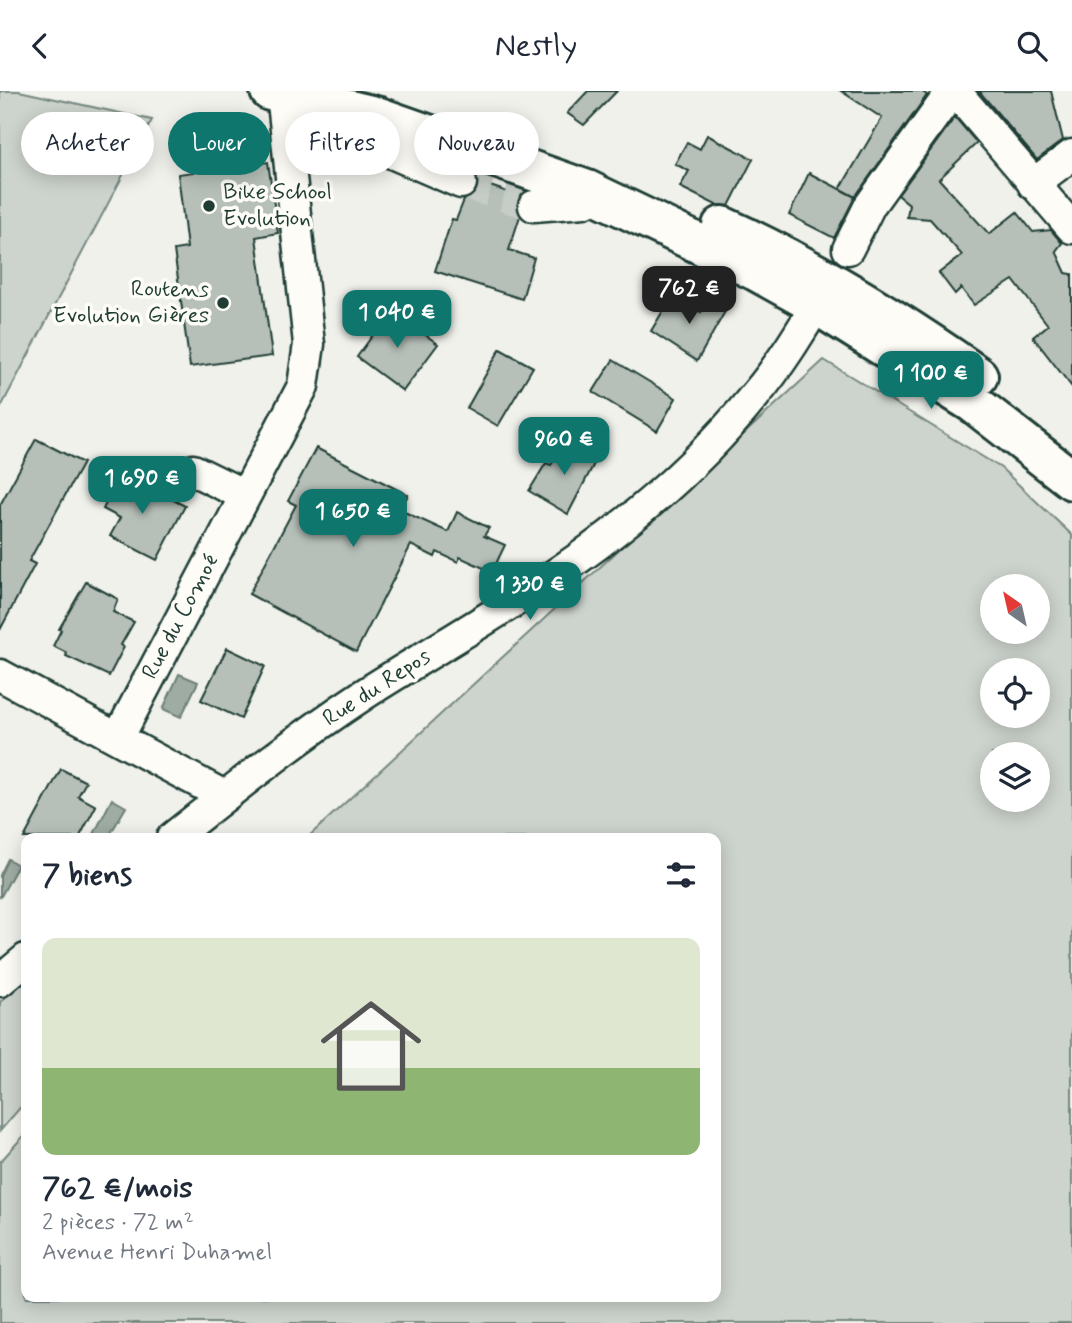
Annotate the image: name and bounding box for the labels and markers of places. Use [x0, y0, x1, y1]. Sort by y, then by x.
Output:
place label: Bike School Evolution [223, 178, 332, 234]
marker: Bike School Evolution [201, 198, 217, 214]
pin: 762 € [640, 267, 738, 326]
place label: Routens Evolution Gières [53, 275, 209, 331]
pin: 1 040 € [332, 291, 462, 350]
marker: Routens Evolution Gières [215, 295, 231, 311]
pin: 1 100 € [866, 351, 996, 411]
pin: 960 € [515, 417, 613, 477]
pin: 1 690 € [77, 457, 207, 516]
pin: 1 650 € [288, 489, 418, 549]
pin: 1 330 € [465, 563, 595, 622]

